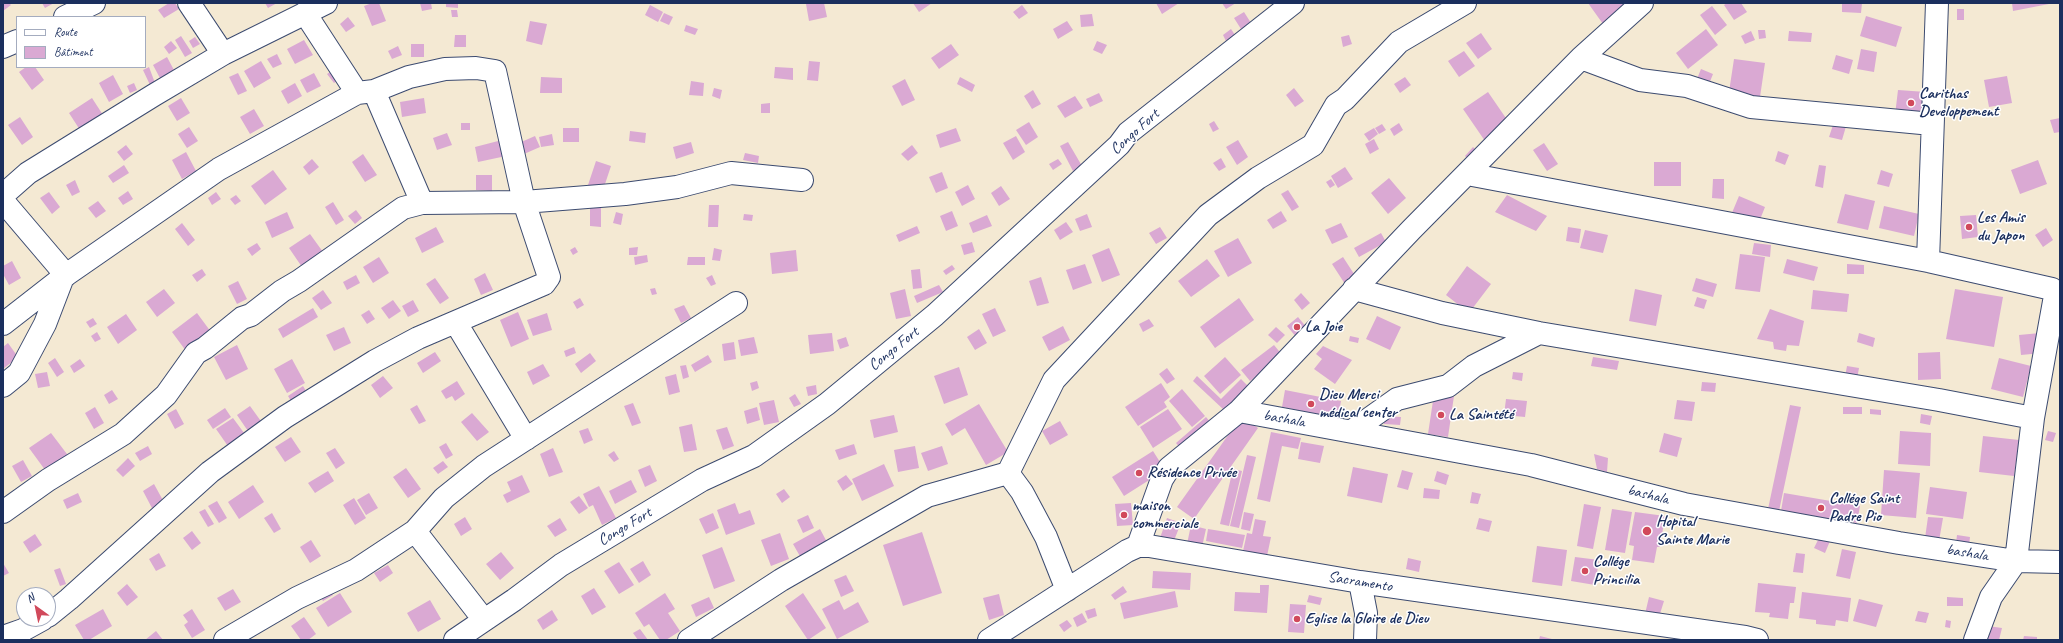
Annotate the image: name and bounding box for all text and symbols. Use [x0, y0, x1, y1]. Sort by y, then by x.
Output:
legend [16, 16, 146, 68]
text: Route [54, 24, 77, 40]
text: Bâtiment [54, 44, 92, 60]
place label: Carithas Developpement [1919, 84, 1998, 122]
marker: Carithas Developpement [1906, 98, 1916, 108]
street label: Congo Fort [1107, 105, 1163, 159]
place label: Les Amis du Japon [1977, 208, 2025, 246]
marker: Les Amis du Japon [1964, 222, 1974, 232]
place label: La Joie [1305, 317, 1342, 337]
marker: La Joie [1292, 322, 1302, 332]
street label: Congo Fort [865, 323, 923, 375]
place label: Dieu Merci médical center [1319, 385, 1397, 423]
marker: Dieu Merci médical center [1306, 399, 1316, 409]
place label: La Saintété [1449, 405, 1513, 425]
street label: bashala [1262, 406, 1306, 432]
marker: La Saintété [1436, 410, 1446, 420]
place label: Résidence Privée [1147, 463, 1236, 483]
marker: Résidence Privée [1134, 468, 1144, 478]
street label: bashala [1625, 481, 1671, 509]
place label: Collége Saint Padre Pio [1829, 489, 1899, 527]
place label: maison commerciale [1132, 496, 1198, 534]
marker: Collége Saint Padre Pio [1816, 503, 1826, 513]
street label: Congo Fort [595, 504, 655, 550]
marker: maison commerciale [1119, 510, 1129, 520]
place label: Hopital Sainte Marie [1656, 512, 1729, 550]
marker: Hopital Sainte Marie [1641, 525, 1653, 537]
street label: bashala [1945, 540, 1989, 566]
place label: Collége Princilia [1593, 552, 1639, 590]
marker: Collége Princilia [1580, 566, 1590, 576]
street label: Sacramento [1327, 567, 1393, 597]
north arrow [16, 587, 56, 627]
text: N [23, 590, 37, 606]
place label: Eglise la Gloire de Dieu [1305, 609, 1429, 629]
marker: Eglise la Gloire de Dieu [1292, 614, 1302, 624]

